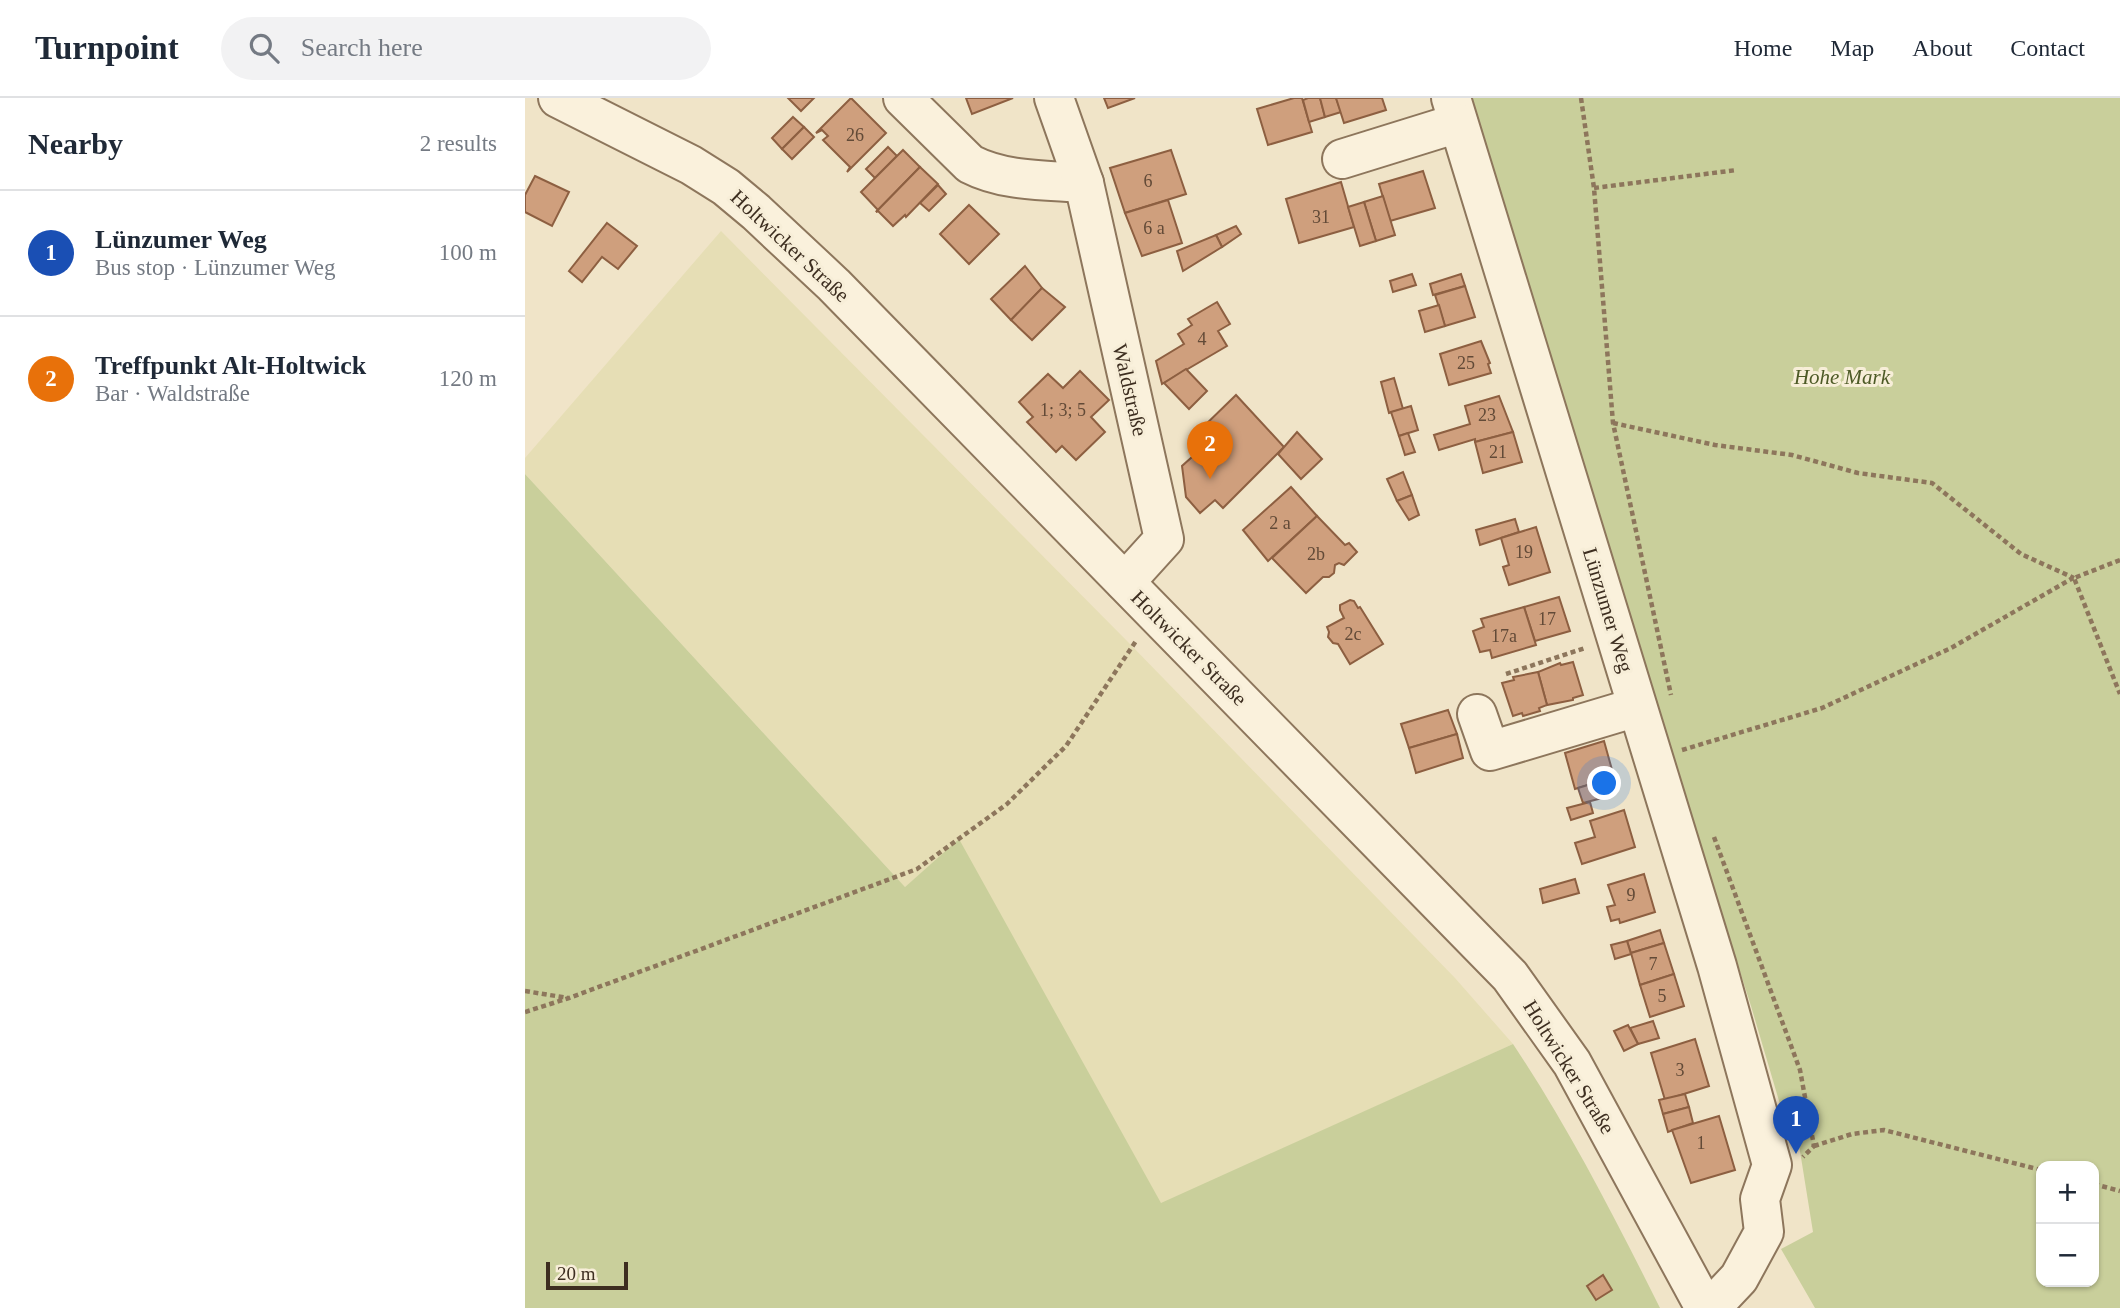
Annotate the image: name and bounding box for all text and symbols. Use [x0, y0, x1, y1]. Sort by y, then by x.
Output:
search box [221, 17, 711, 80]
icon: search [245, 29, 283, 67]
text: Turnpoint [35, 30, 179, 66]
text: Search here [301, 33, 423, 62]
text: Home [1734, 35, 1792, 61]
text: Map [1830, 35, 1874, 61]
text: About [1912, 35, 1972, 61]
text: Contact [2010, 35, 2085, 61]
house number: 26 [846, 125, 864, 145]
text: Nearby [28, 127, 123, 160]
text: 2 results [420, 131, 497, 156]
house number: 6 [1144, 171, 1153, 191]
street label: Holtwicker Straße [726, 185, 854, 307]
house number: 31 [1312, 207, 1330, 227]
house number: 6 a [1143, 218, 1165, 238]
text: Lünzumer Weg [95, 225, 267, 254]
text: 1 [45, 240, 57, 265]
text: 100 m [439, 240, 497, 265]
text: Bus stop · Lünzumer Weg [95, 255, 335, 280]
house number: 4 [1198, 329, 1207, 349]
street label: Waldstraße [1108, 342, 1152, 438]
text: Treffpunkt Alt-Holtwick [95, 351, 366, 380]
house number: 25 [1457, 353, 1475, 373]
park label: Hohe Mark [1793, 365, 1891, 389]
text: 2 [45, 366, 57, 391]
text: 120 m [439, 366, 497, 391]
text: Bar · Waldstraße [95, 381, 250, 406]
house number: 1; 3; 5 [1040, 400, 1086, 420]
house number: 23 [1478, 405, 1496, 425]
pin: 2 [1187, 421, 1233, 479]
house number: 21 [1489, 442, 1507, 462]
house number: 2 a [1269, 513, 1291, 533]
house number: 19 [1515, 542, 1533, 562]
house number: 2b [1307, 544, 1325, 564]
street label: Lünzumer Weg [1578, 545, 1638, 676]
street label: Holtwicker Straße [1126, 585, 1252, 711]
house number: 17 [1538, 609, 1556, 629]
house number: 2c [1345, 624, 1362, 644]
house number: 17a [1491, 626, 1517, 646]
your location [1587, 766, 1621, 800]
house number: 9 [1627, 885, 1636, 905]
house number: 7 [1649, 954, 1658, 974]
house number: 5 [1658, 986, 1667, 1006]
street label: Holtwicker Straße [1518, 996, 1620, 1138]
house number: 3 [1676, 1060, 1685, 1080]
pin: 1 [1773, 1096, 1819, 1154]
house number: 1 [1697, 1133, 1706, 1153]
map controls [2036, 1161, 2099, 1287]
button: + [2036, 1161, 2099, 1224]
button: − [2036, 1224, 2099, 1287]
scale bar [546, 1259, 628, 1291]
text: 20 m [557, 1263, 596, 1284]

